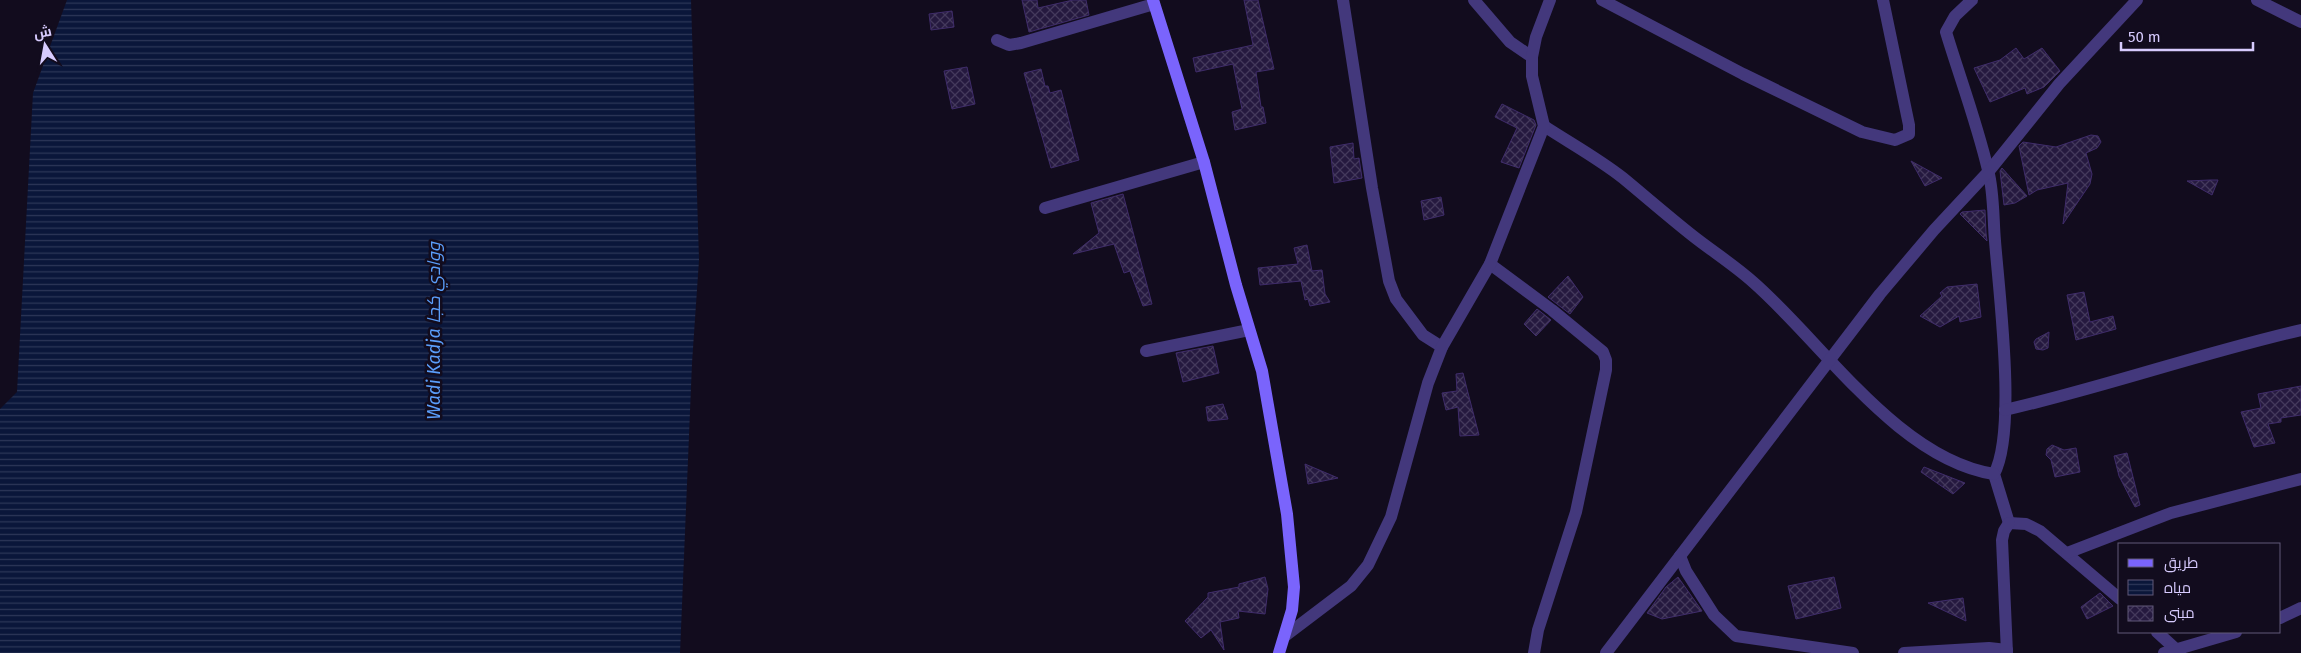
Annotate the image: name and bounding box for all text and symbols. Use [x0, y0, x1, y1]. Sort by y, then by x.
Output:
north arrow [20, 20, 70, 70]
scale bar [2121, 20, 2254, 52]
text: ش [32, 23, 53, 43]
text: 50 m [2128, 28, 2161, 46]
water label: Wadi Kadja ووادي كجا [423, 241, 448, 420]
legend [2118, 543, 2281, 633]
text: طريق [2164, 554, 2198, 573]
text: مياه [2164, 579, 2191, 597]
text: مبنى [2164, 604, 2195, 623]

